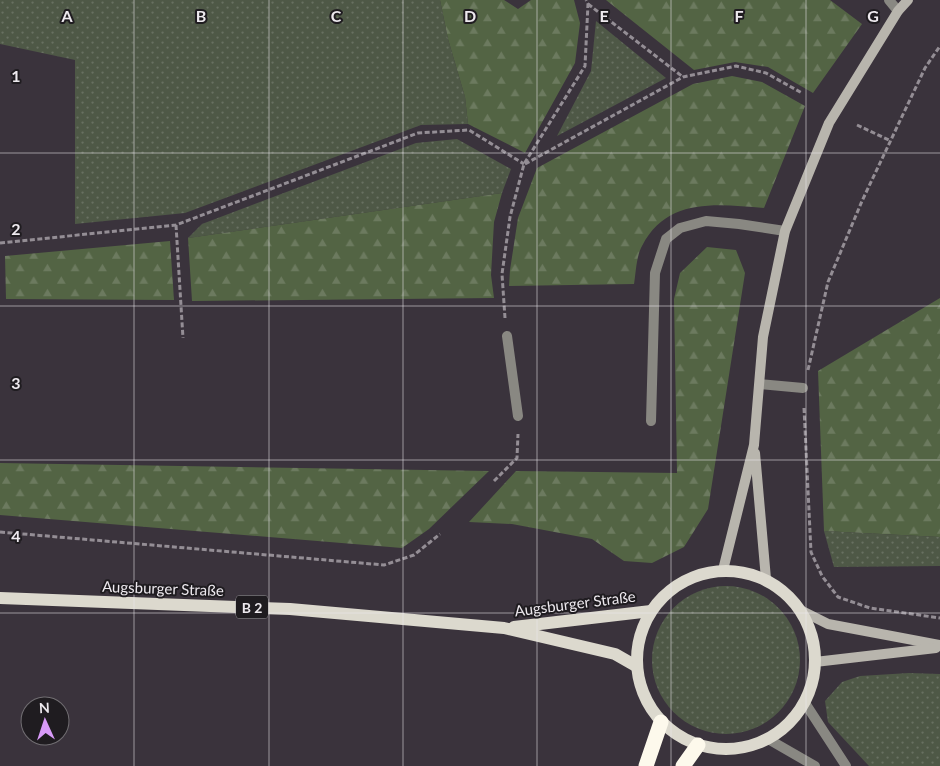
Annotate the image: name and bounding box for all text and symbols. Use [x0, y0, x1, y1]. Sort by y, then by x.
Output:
text: A [60, 6, 73, 25]
text: B [196, 6, 206, 25]
text: C [331, 6, 342, 25]
text: D [464, 6, 476, 25]
text: E [599, 6, 609, 25]
text: F [734, 6, 744, 25]
text: G [867, 6, 879, 25]
text: 1 [11, 66, 21, 85]
text: 2 [11, 219, 21, 238]
text: 3 [11, 373, 21, 392]
text: 4 [11, 526, 21, 545]
street label: Augsburger Straße [102, 577, 224, 599]
street label: Augsburger Straße [513, 587, 637, 619]
road number: B 2 [236, 596, 268, 618]
north arrow [20, 696, 70, 746]
text: N [38, 699, 50, 716]

